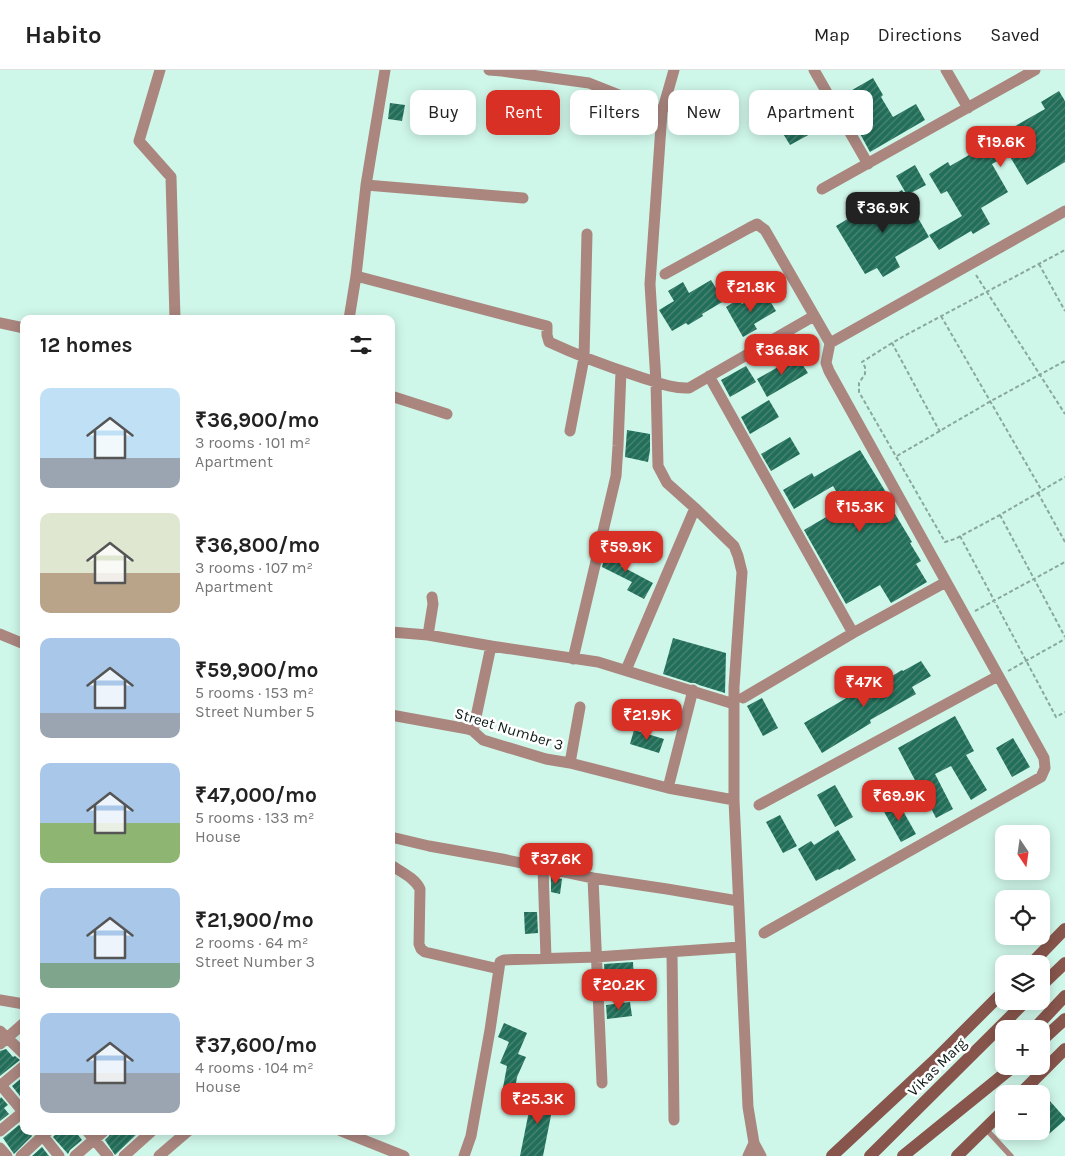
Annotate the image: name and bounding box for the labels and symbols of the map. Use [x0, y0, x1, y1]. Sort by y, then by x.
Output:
pin: ₹19.6K [960, 126, 1042, 168]
pin: ₹36.9K [842, 191, 924, 234]
pin: ₹21.8K [710, 270, 792, 313]
pin: ₹36.8K [741, 334, 823, 376]
pin: ₹15.3K [819, 490, 901, 533]
pin: ₹59.9K [585, 530, 667, 573]
pin: ₹47K [834, 666, 894, 708]
pin: ₹21.9K [606, 698, 688, 741]
street label: Street Number 3 [453, 704, 565, 754]
pin: ₹69.9K [858, 780, 940, 822]
north arrow [995, 825, 1050, 880]
pin: ₹37.6K [515, 842, 597, 885]
pin: ₹20.2K [578, 968, 660, 1011]
street label: Vikas Marg [904, 1034, 970, 1100]
pin: ₹25.3K [497, 1082, 579, 1125]

